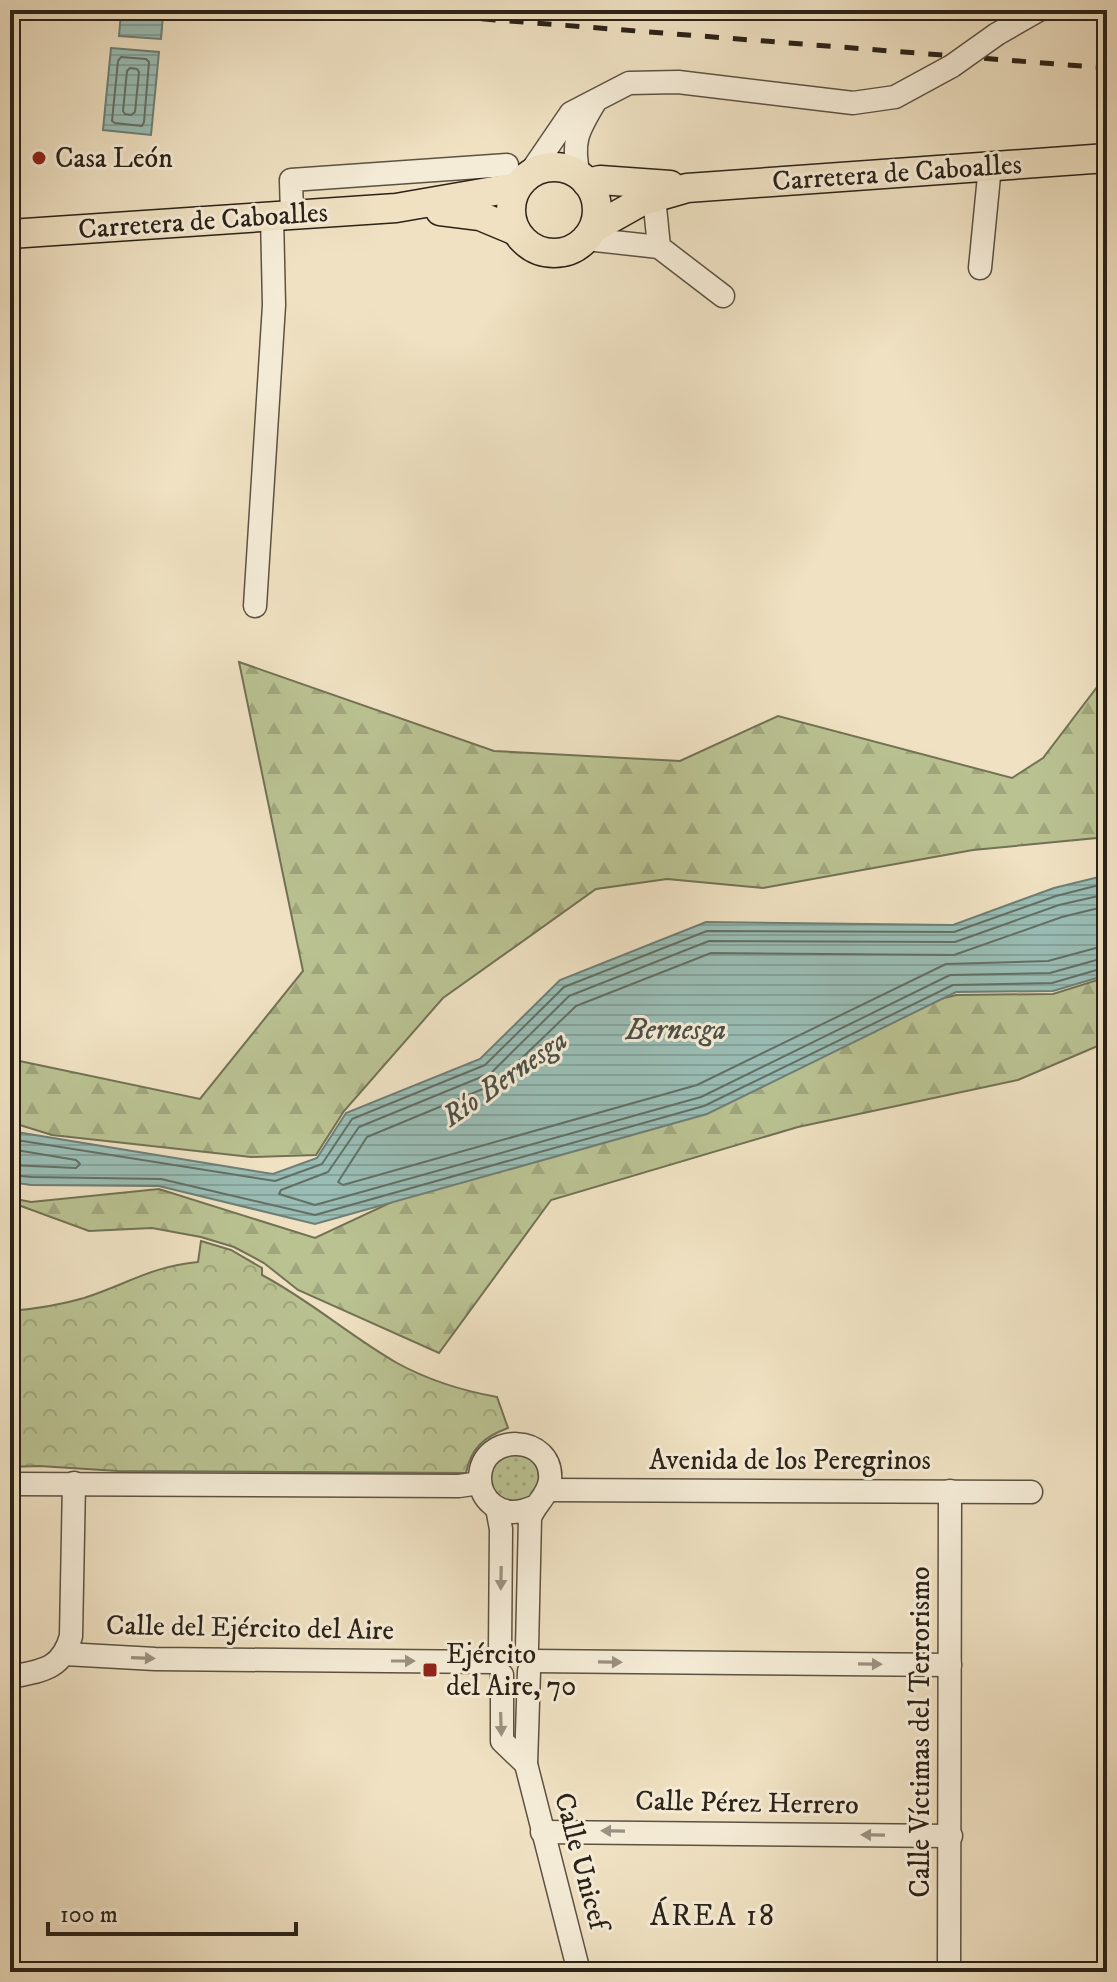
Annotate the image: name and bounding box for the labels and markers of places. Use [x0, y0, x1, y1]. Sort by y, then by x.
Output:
place label: Casa León [55, 141, 173, 176]
marker: Casa León [30, 149, 48, 167]
place label: Ejército del Aire, 70 [446, 1637, 576, 1704]
marker: Ejército del Aire, 70 [421, 1661, 439, 1679]

